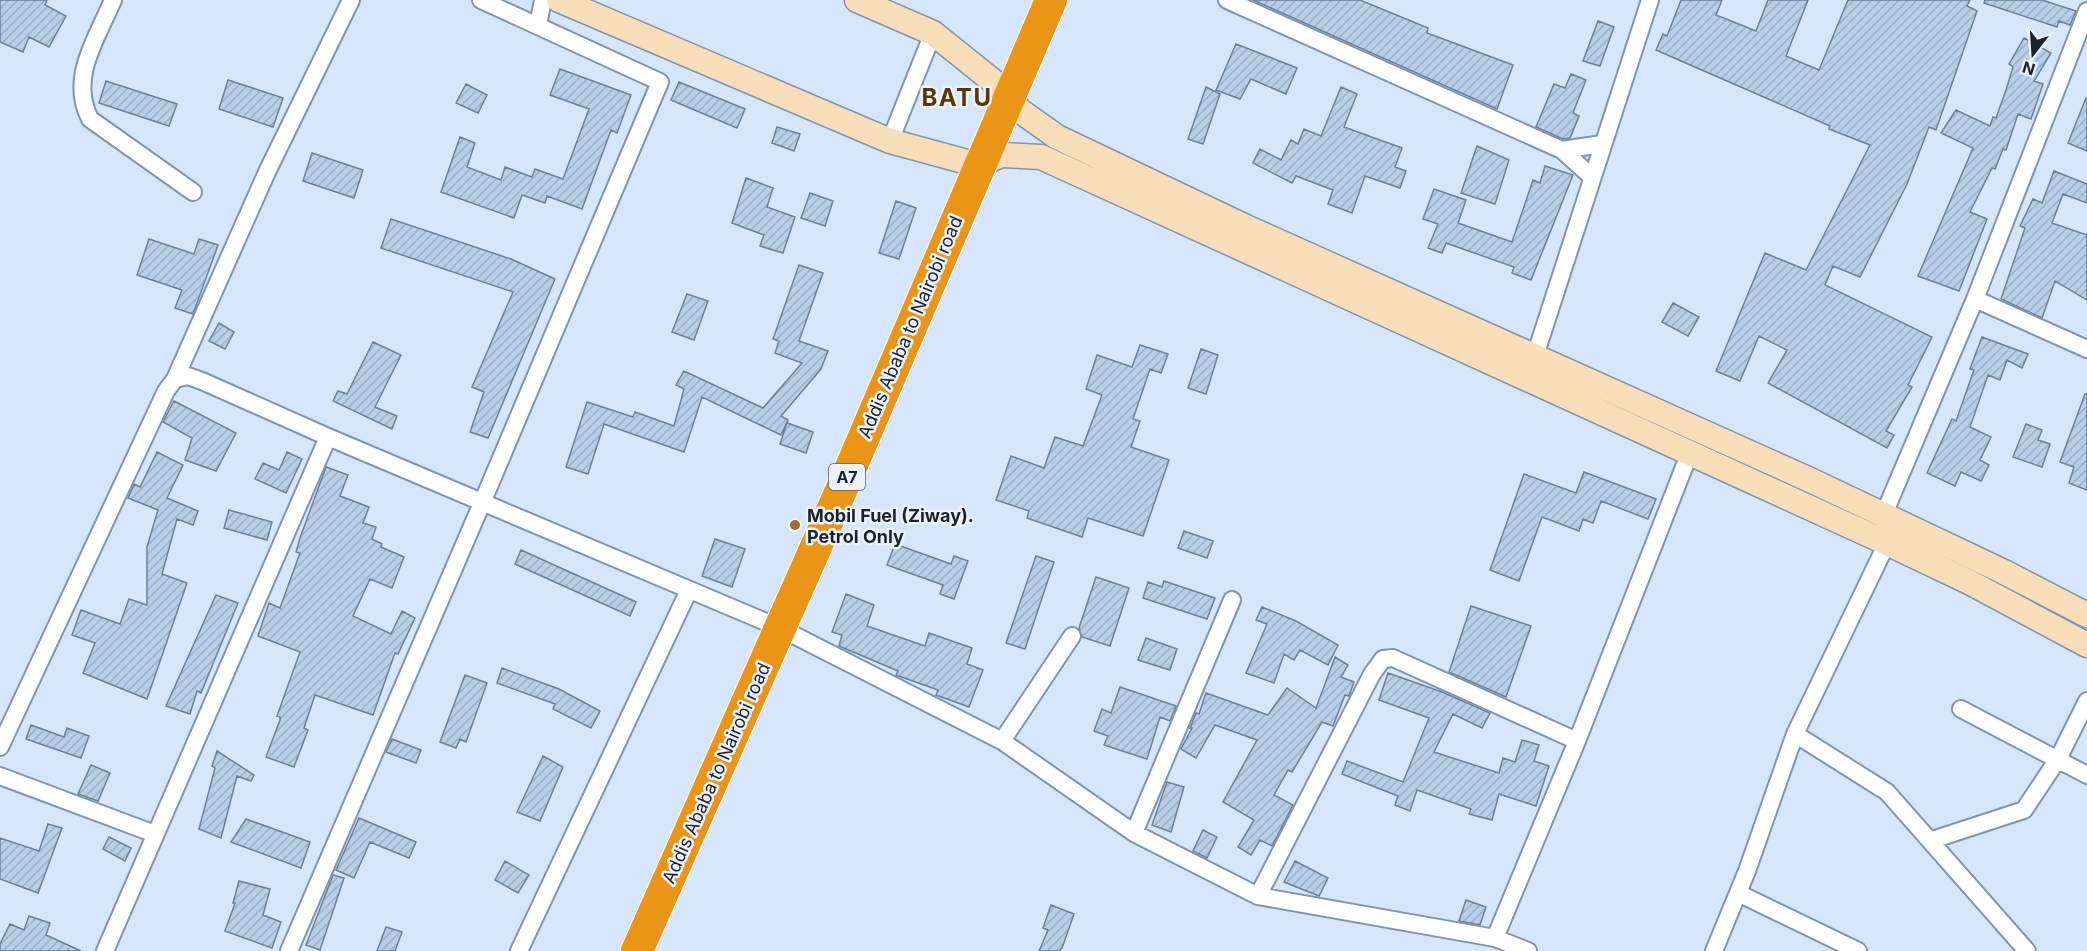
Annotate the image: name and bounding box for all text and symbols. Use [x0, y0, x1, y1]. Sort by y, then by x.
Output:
north arrow [2003, 24, 2063, 84]
text: N [2020, 57, 2037, 80]
district label: BATU [921, 83, 993, 112]
street label: Addis Ababa to Nairobi road [854, 213, 966, 441]
road number: A7 [829, 464, 865, 490]
place label: Mobil Fuel (Ziway). Petrol Only [807, 505, 974, 547]
marker: Mobil Fuel (Ziway). Petrol Only [788, 518, 802, 532]
street label: Addis Ababa to Nairobi road [658, 659, 774, 887]

